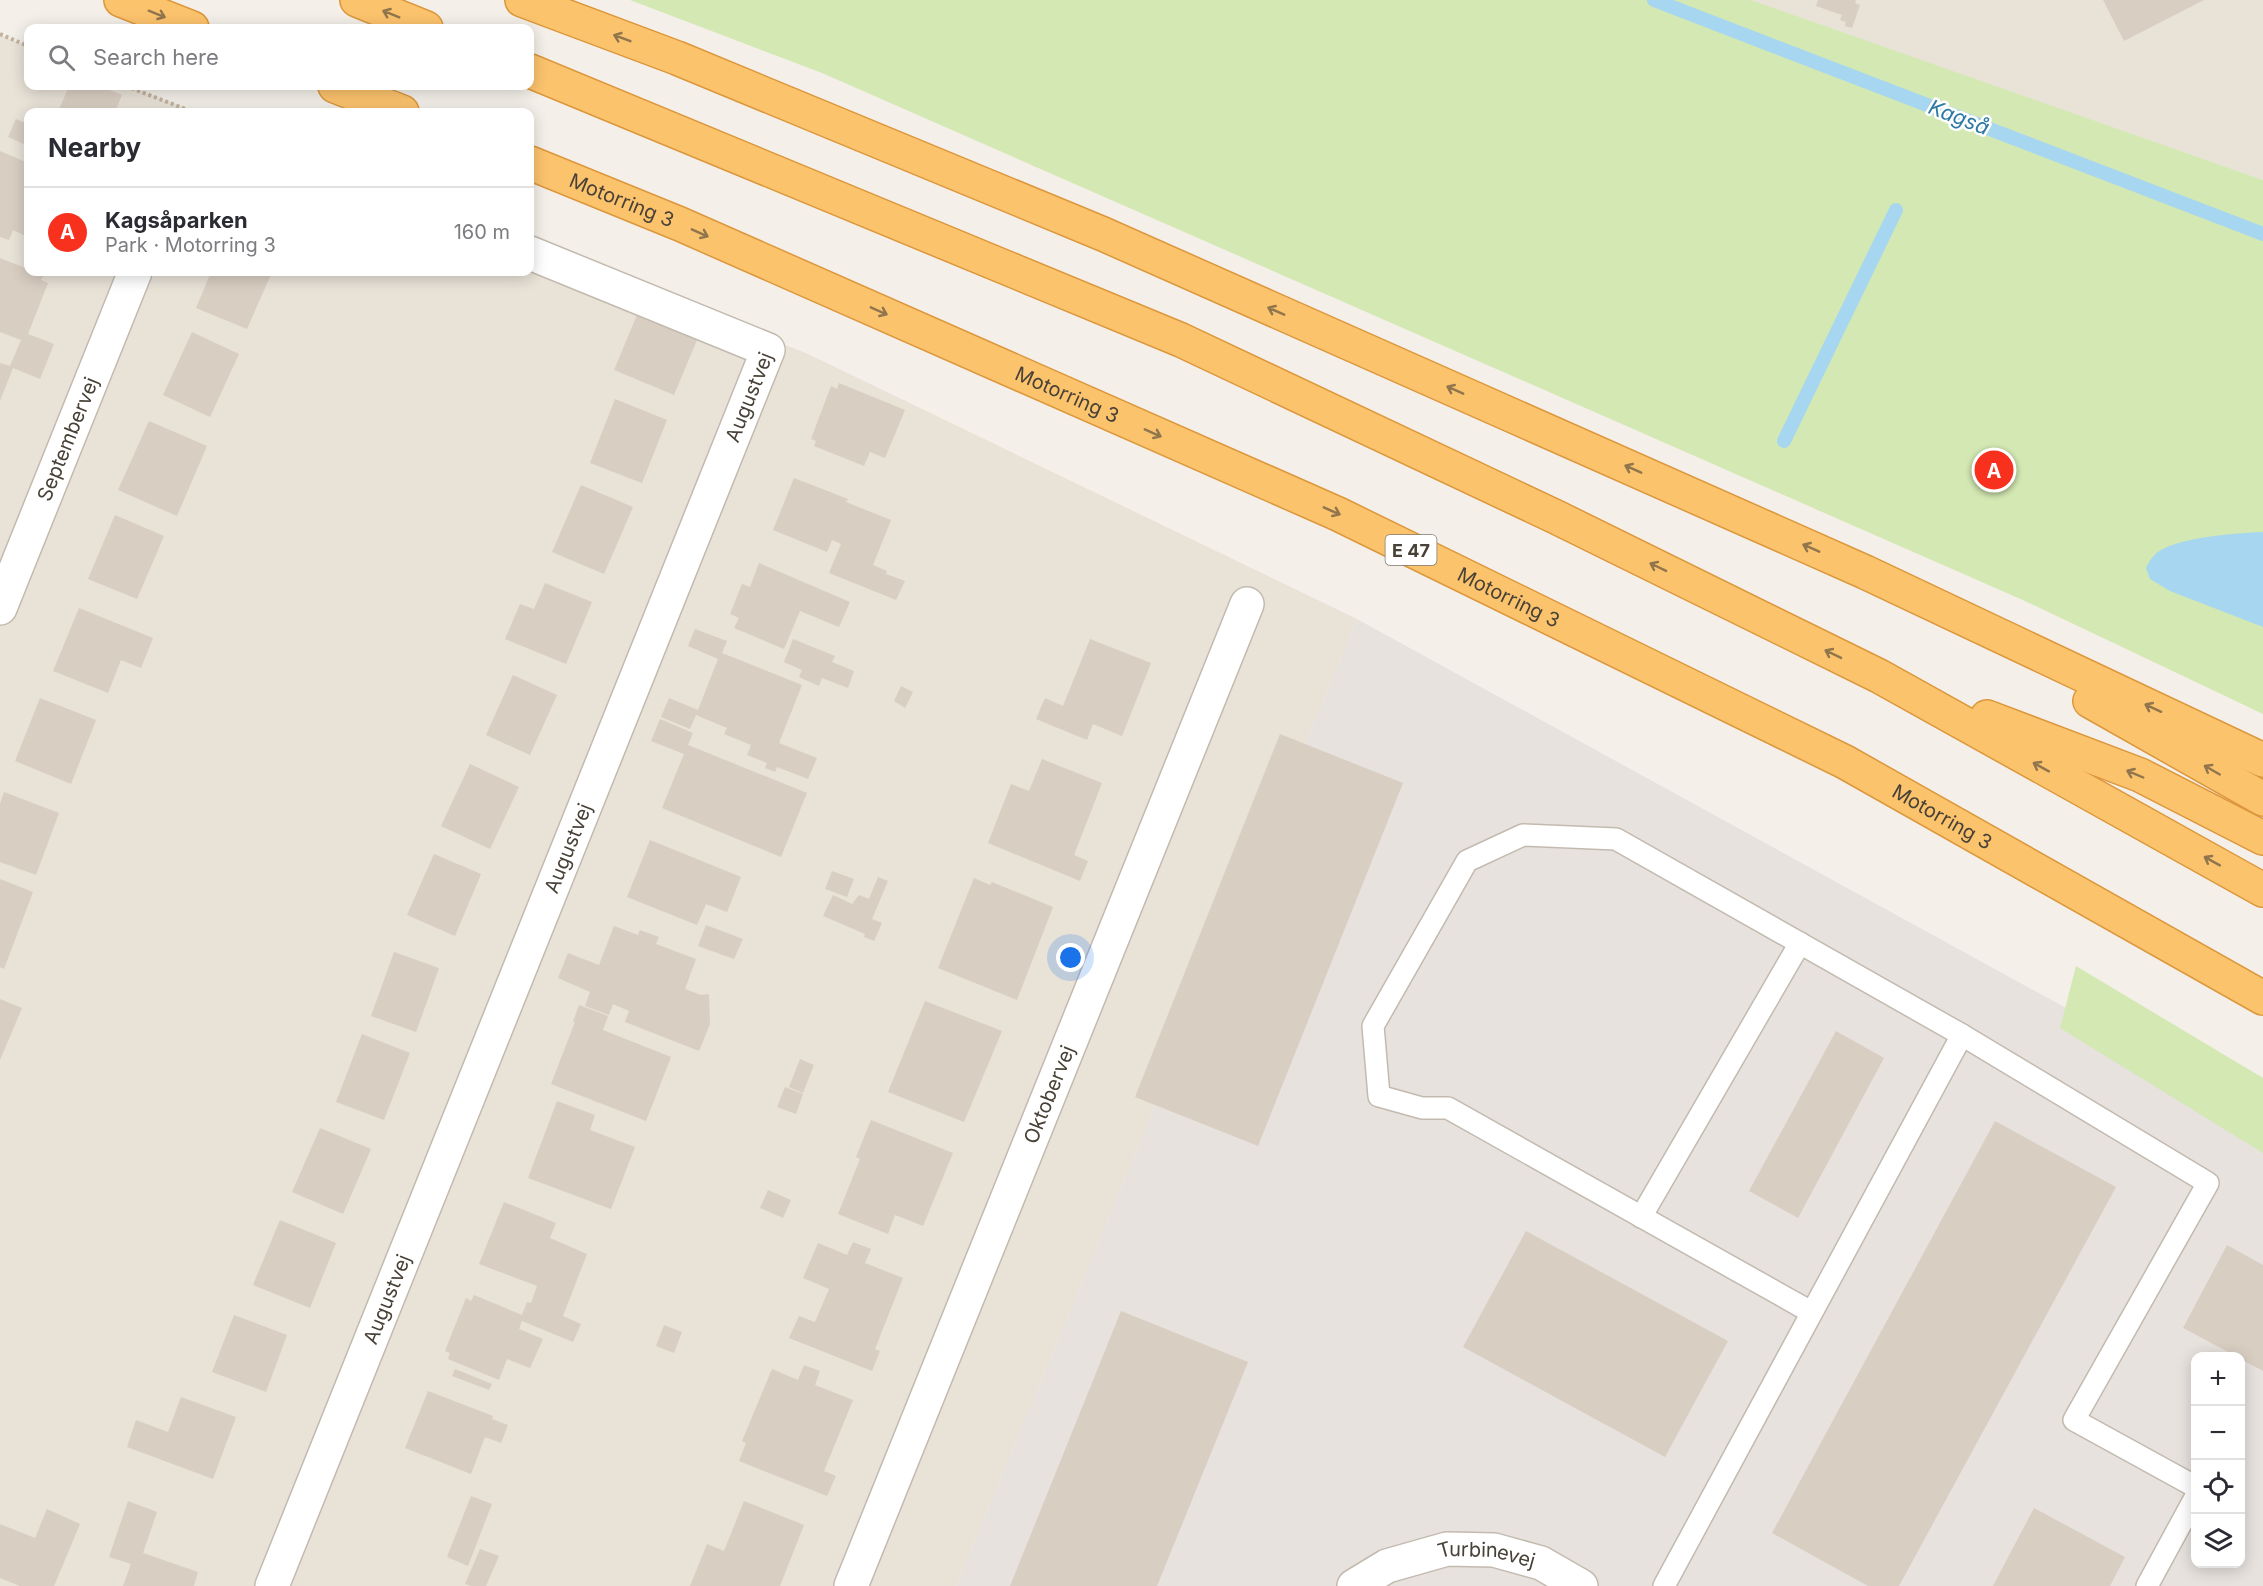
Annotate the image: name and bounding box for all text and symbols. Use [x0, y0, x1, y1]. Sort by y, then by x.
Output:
one-way arrow [383, 8, 401, 19]
one-way arrow [147, 9, 166, 20]
search box [24, 24, 534, 90]
one-way arrow [613, 31, 632, 42]
icon: search [45, 41, 78, 74]
text: Search here [93, 44, 219, 70]
water label: Kagså [1925, 94, 1993, 140]
text: Nearby [48, 132, 141, 163]
street label: Motorring 3 [566, 168, 678, 232]
text: Kagsåparken [105, 207, 248, 233]
text: A [60, 220, 75, 244]
text: 160 m [454, 220, 510, 244]
one-way arrow [691, 227, 709, 239]
text: Park · Motorring 3 [105, 233, 276, 257]
one-way arrow [1268, 305, 1286, 316]
one-way arrow [869, 306, 887, 318]
street label: Augustvej [720, 349, 778, 446]
street label: Motorring 3 [1011, 361, 1123, 428]
street label: Septembervej [32, 374, 103, 505]
one-way arrow [1446, 384, 1464, 395]
one-way arrow [1144, 427, 1162, 439]
pin: A [1974, 448, 2014, 492]
one-way arrow [1624, 463, 1642, 475]
one-way arrow [1322, 506, 1340, 518]
road number: E 47 [1386, 535, 1436, 565]
one-way arrow [1803, 542, 1821, 554]
one-way arrow [1650, 561, 1668, 573]
street label: Motorring 3 [1454, 562, 1564, 633]
one-way arrow [1825, 647, 1843, 659]
one-way arrow [2145, 702, 2163, 714]
one-way arrow [2033, 761, 2051, 772]
one-way arrow [2204, 764, 2221, 776]
one-way arrow [2127, 768, 2145, 779]
street label: Motorring 3 [1888, 779, 1996, 855]
street label: Augustvej [539, 800, 597, 897]
one-way arrow [2204, 855, 2221, 867]
your location [1056, 943, 1085, 972]
street label: Oktobervej [1019, 1042, 1080, 1147]
street label: Augustvej [358, 1251, 416, 1348]
map controls [2191, 1352, 2245, 1568]
button: + [2191, 1352, 2245, 1406]
button: − [2191, 1406, 2245, 1460]
button: locate [2191, 1460, 2245, 1514]
button: layers [2191, 1514, 2245, 1568]
street label: Turbinevej [1435, 1537, 1538, 1573]

